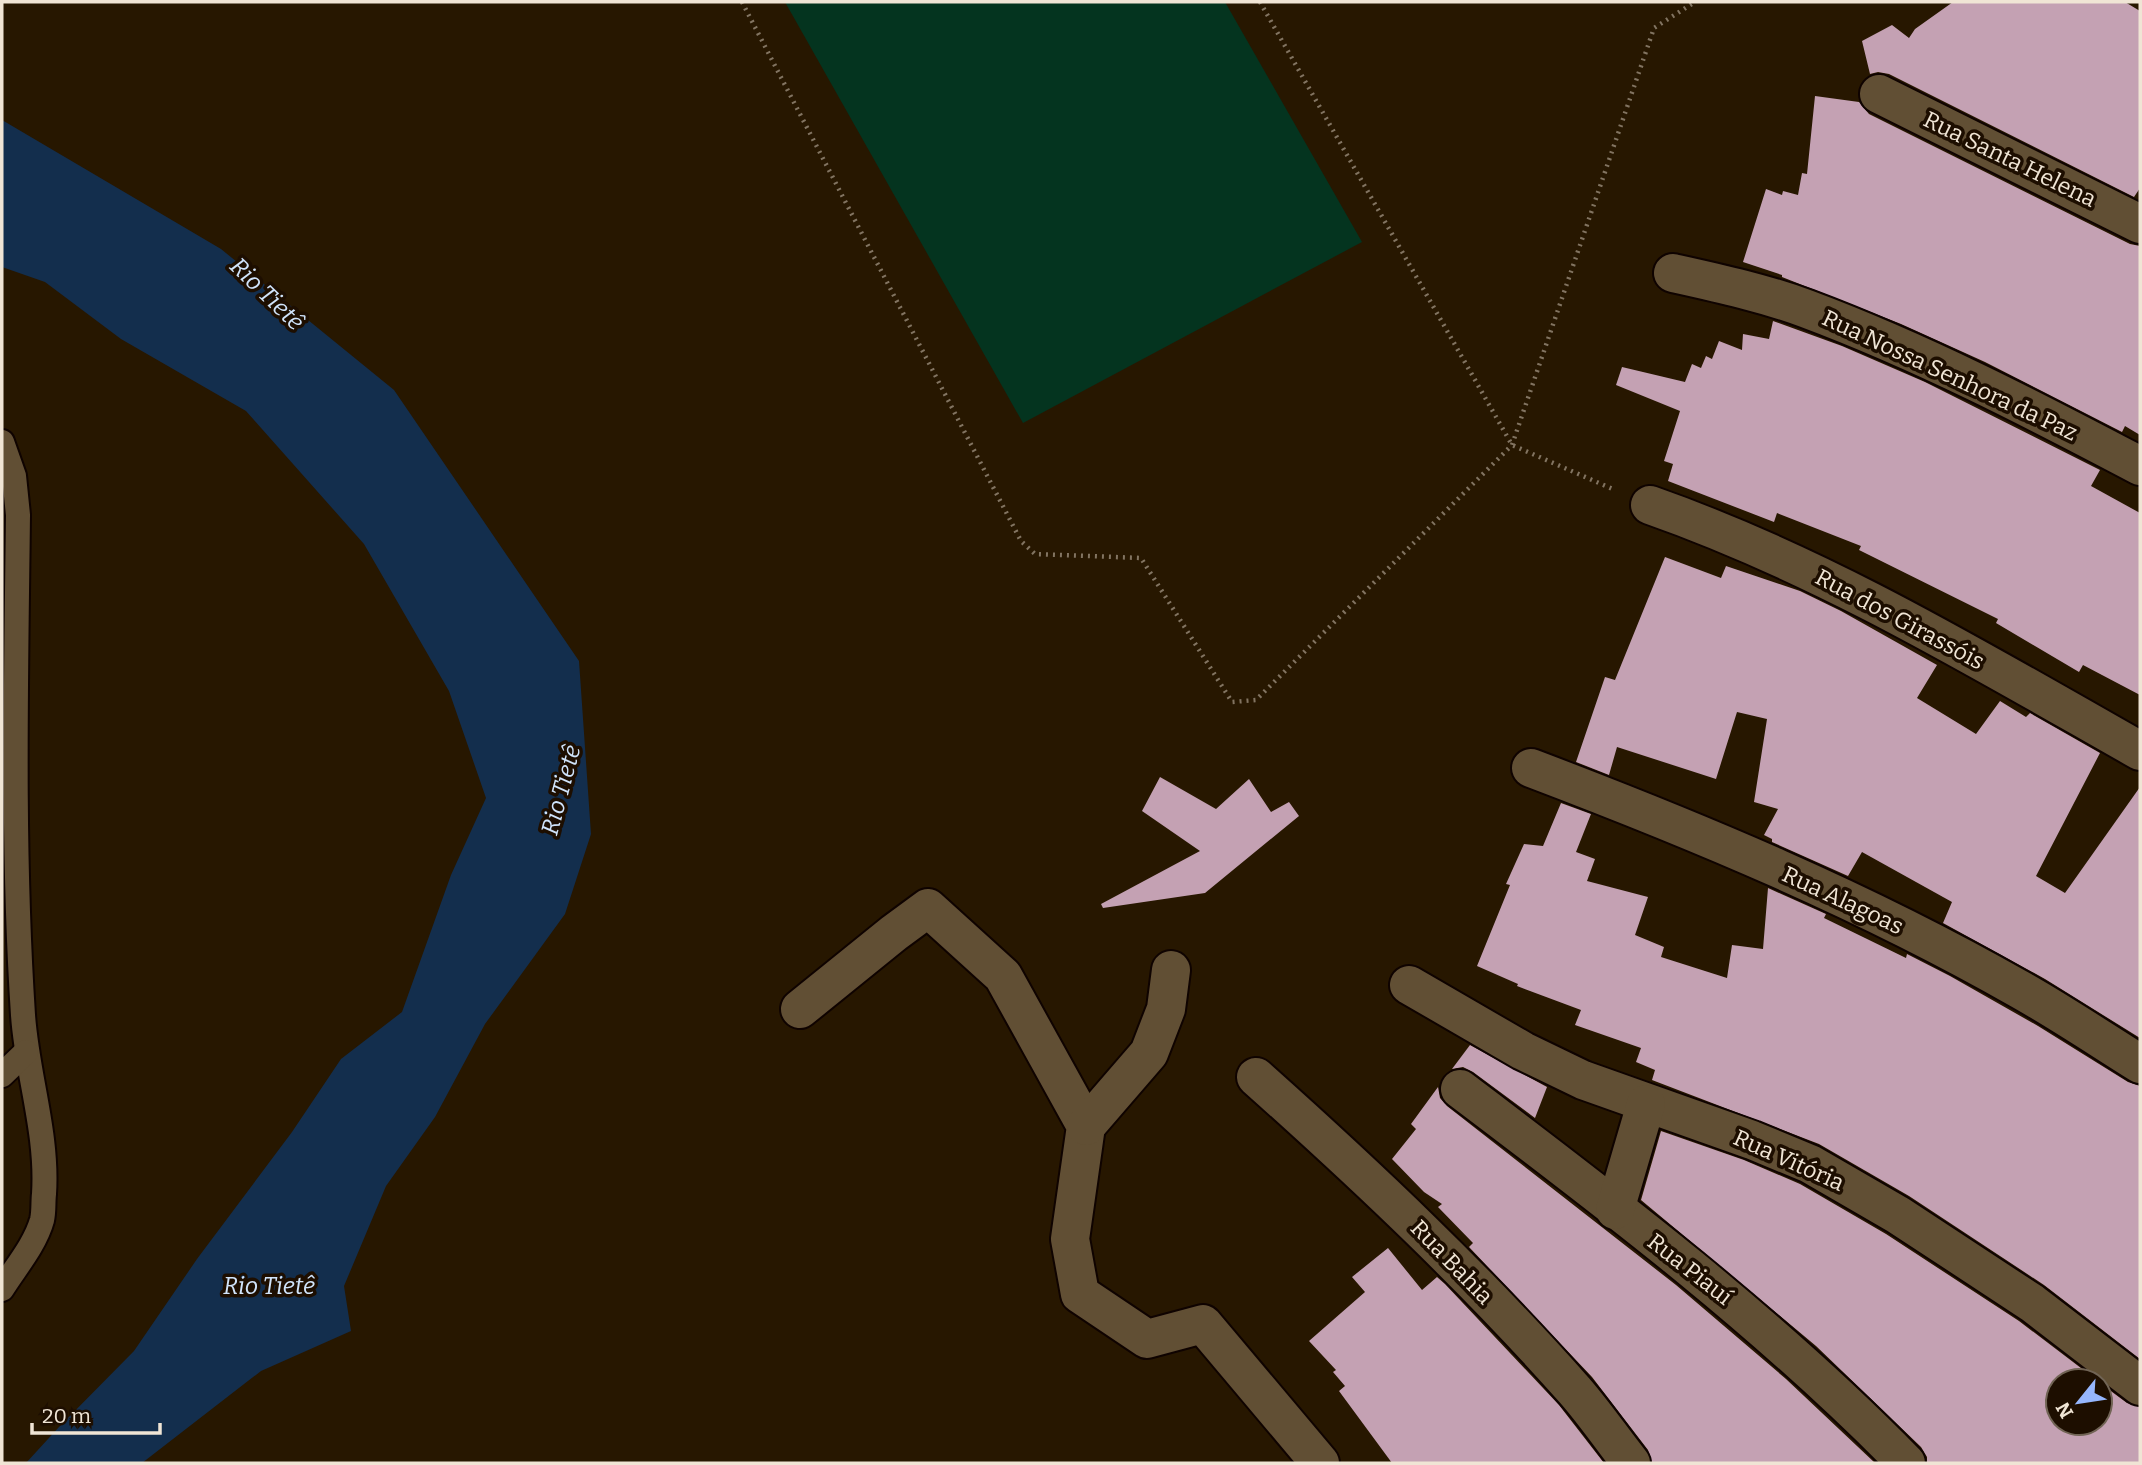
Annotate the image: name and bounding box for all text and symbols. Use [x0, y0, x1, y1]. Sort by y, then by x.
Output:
street label: Rua Santa Helena [1919, 105, 2101, 213]
water label: Rio Tietê [224, 252, 310, 336]
street label: Rua Nossa Senhora da Paz [1818, 303, 2082, 447]
street label: Rua dos Girassóis [1811, 563, 1989, 675]
water label: Rio Tietê [536, 742, 586, 838]
street label: Rua Alagoas [1778, 860, 1908, 940]
street label: Rua Vitória [1729, 1123, 1849, 1197]
street label: Rua Bahia [1405, 1214, 1499, 1310]
street label: Rua Piauí [1642, 1227, 1738, 1311]
water label: Rio Tietê [223, 1272, 315, 1300]
north arrow [2044, 1367, 2114, 1437]
scale bar [32, 1392, 159, 1436]
text: N [2051, 1398, 2078, 1422]
text: 20 m [42, 1403, 91, 1429]

